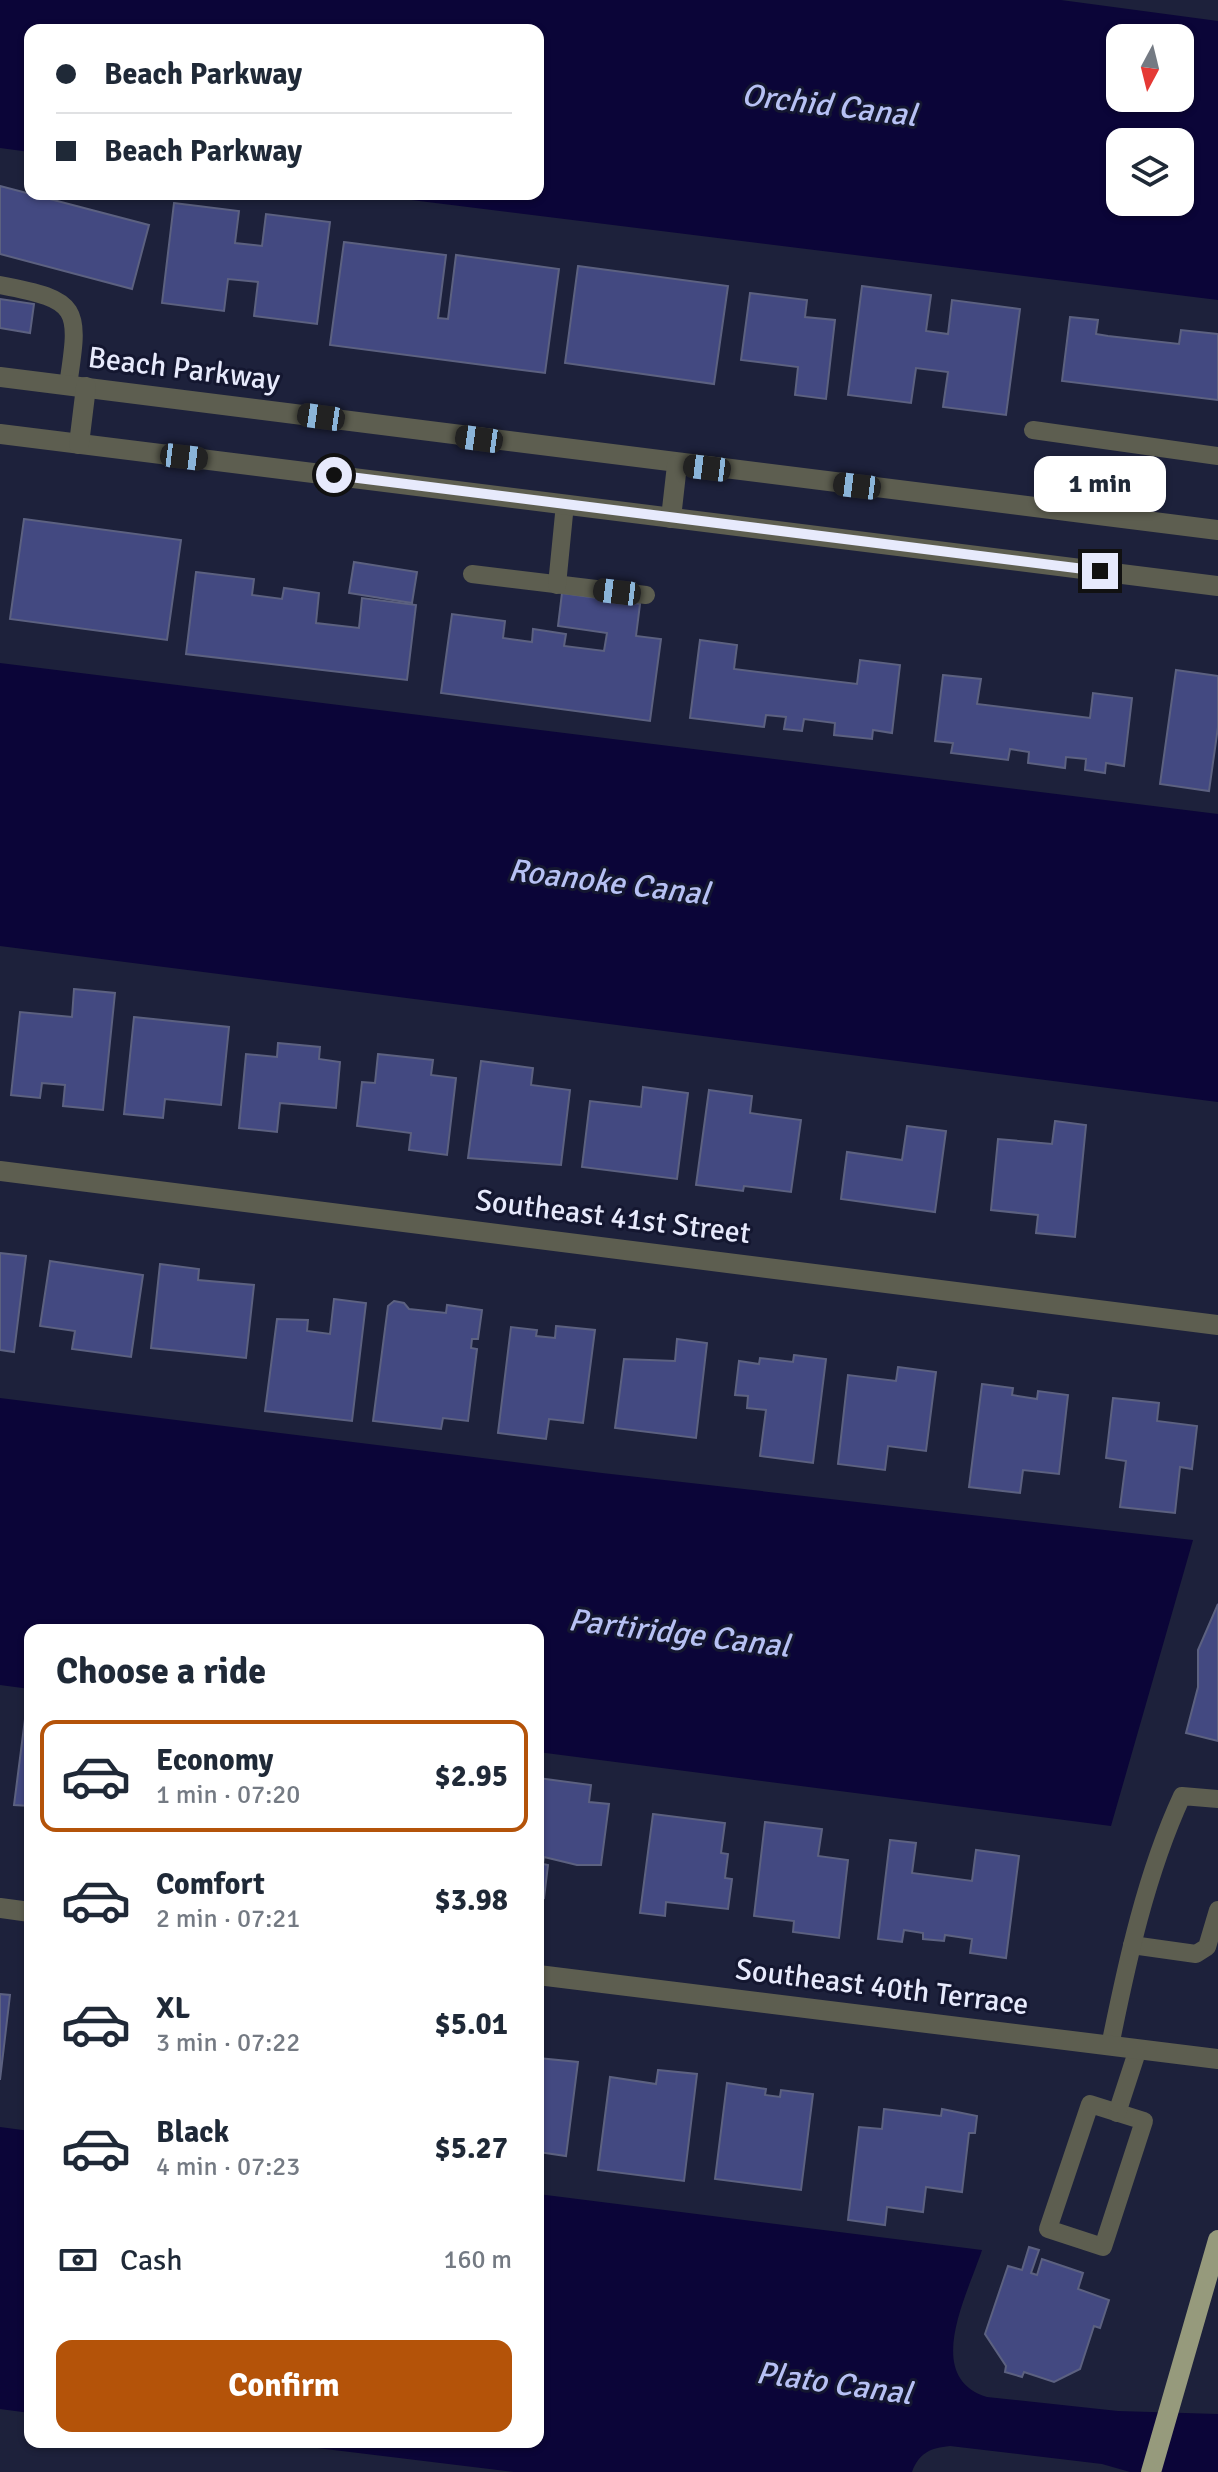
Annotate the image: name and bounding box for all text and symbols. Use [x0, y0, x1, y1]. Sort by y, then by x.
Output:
north arrow [1106, 24, 1194, 112]
map controls [1106, 24, 1194, 216]
text: Beach Parkway [104, 56, 302, 93]
water label: Orchid Canal [739, 75, 921, 135]
button: layers [1106, 128, 1194, 216]
text: Beach Parkway [104, 133, 302, 170]
street label: Beach Parkway [86, 339, 282, 399]
car [296, 402, 346, 432]
car [454, 424, 504, 454]
car [159, 442, 209, 472]
car [682, 453, 732, 483]
callout: 1 min [1034, 455, 1166, 511]
route start [316, 457, 352, 493]
text: 1 min [1069, 468, 1131, 500]
car [832, 471, 882, 501]
route end [1082, 553, 1118, 589]
car [592, 577, 642, 607]
water label: Roanoke Canal [506, 850, 715, 914]
street label: Southeast 41st Street [473, 1182, 753, 1252]
water label: Partiridge Canal [566, 1600, 794, 1666]
text: Choose a ride [56, 1649, 266, 1694]
icon: car [60, 1740, 132, 1812]
text: Economy [156, 1742, 273, 1779]
text: $2.95 [435, 1758, 508, 1795]
text: 1 min · 07:20 [156, 1779, 300, 1811]
icon: car [60, 1864, 132, 1936]
text: Comfort [156, 1866, 265, 1903]
text: $3.98 [435, 1882, 508, 1919]
text: 2 min · 07:21 [156, 1903, 300, 1935]
street label: Southeast 40th Terrace [733, 1951, 1031, 2023]
icon: car [60, 1988, 132, 2060]
text: XL [156, 1990, 190, 2027]
text: $5.01 [435, 2006, 508, 2043]
text: 3 min · 07:22 [156, 2027, 300, 2059]
icon: car [60, 2112, 132, 2184]
text: Black [156, 2114, 229, 2151]
text: $5.27 [435, 2130, 508, 2167]
text: 4 min · 07:23 [156, 2151, 300, 2183]
icon: cash [56, 2238, 100, 2282]
text: Cash [120, 2242, 183, 2279]
text: 160 m [443, 2244, 512, 2276]
button: Confirm [56, 2340, 512, 2432]
water label: Plato Canal [754, 2353, 917, 2414]

